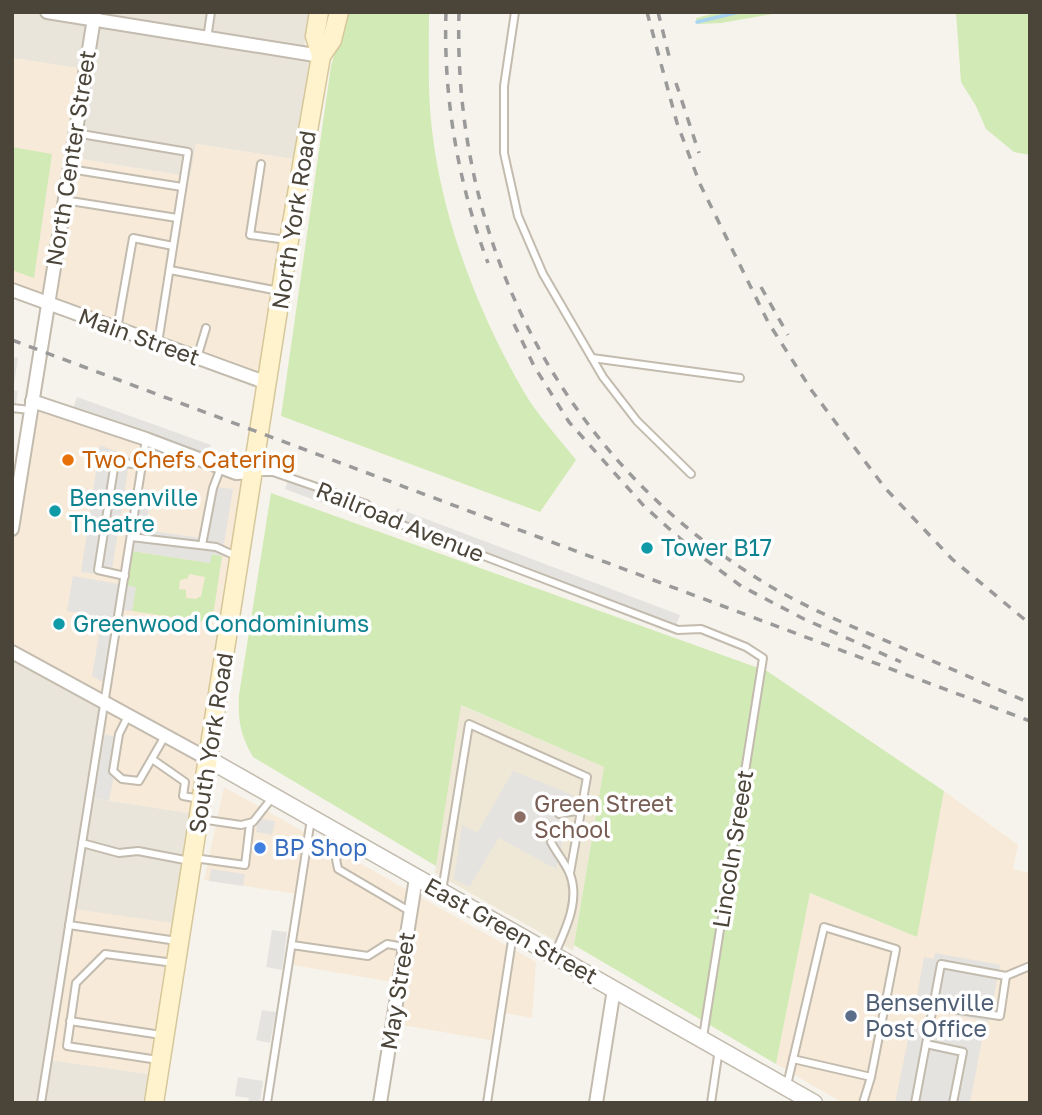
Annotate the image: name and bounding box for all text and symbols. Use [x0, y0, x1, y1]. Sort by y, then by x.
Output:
street label: North Center Street [39, 48, 101, 268]
street label: North York Road [265, 128, 321, 311]
street label: Main Street [75, 301, 204, 371]
place label: Two Chefs Catering [82, 445, 296, 473]
marker: Two Chefs Catering [60, 452, 76, 468]
street label: Railroad Avenue [312, 475, 488, 567]
place label: Bensenville Theatre [69, 483, 198, 537]
marker: Bensenville Theatre [47, 503, 63, 519]
place label: Tower B17 [661, 533, 772, 561]
marker: Tower B17 [639, 540, 655, 556]
place label: Greenwood Condominiums [73, 609, 369, 637]
marker: Greenwood Condominiums [51, 616, 67, 632]
street label: South York Road [182, 651, 238, 835]
street label: Lincoln Sreeet [706, 768, 758, 930]
place label: Green Street School [534, 789, 674, 843]
marker: Green Street School [512, 809, 528, 825]
place label: BP Shop [274, 833, 367, 861]
marker: BP Shop [252, 840, 268, 856]
street label: East Green Street [420, 871, 603, 989]
street label: May Street [374, 930, 420, 1052]
place label: Bensenville Post Office [865, 988, 994, 1042]
marker: Bensenville Post Office [843, 1008, 859, 1024]

